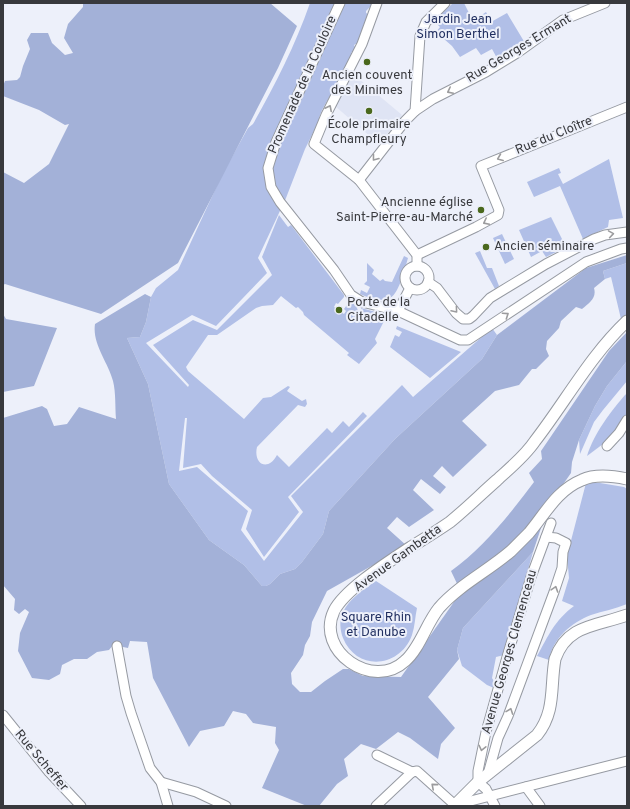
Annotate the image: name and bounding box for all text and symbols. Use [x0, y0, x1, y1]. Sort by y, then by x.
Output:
street label: Rue Georges Ermant [463, 11, 575, 87]
park label: Jardin Jean Simon Berthel [416, 12, 500, 43]
street label: Promenade de la Couloire [265, 13, 341, 157]
marker: Ancien couvent des Minimes [362, 57, 372, 67]
place label: Ancien couvent des Minimes [322, 68, 412, 99]
one-way arrow [446, 86, 454, 93]
one-way arrow [325, 105, 332, 112]
marker: École primaire Champfleury [364, 106, 374, 116]
street label: Rue du Cloître [513, 113, 595, 159]
place label: École primaire Champfleury [327, 115, 411, 148]
one-way arrow [496, 153, 504, 161]
one-way arrow [373, 154, 380, 161]
place label: Ancienne église Saint-Pierre-au-Marché [336, 195, 473, 226]
marker: Ancienne église Saint-Pierre-au-Marché [476, 205, 486, 215]
one-way arrow [483, 217, 490, 225]
one-way arrow [608, 230, 614, 239]
place label: Ancien séminaire [494, 239, 594, 255]
marker: Ancien séminaire [481, 242, 491, 252]
place label: Porte de la Citadelle [347, 295, 410, 326]
marker: Porte de la Citadelle [334, 305, 344, 315]
one-way arrow [450, 306, 457, 313]
one-way arrow [502, 313, 509, 320]
street label: Avenue Gambetta [351, 522, 445, 596]
street label: Avenue Georges Clemenceau [479, 568, 541, 736]
one-way arrow [550, 586, 559, 593]
park label: Square Rhin et Danube [341, 610, 411, 641]
one-way arrow [505, 707, 513, 714]
street label: Rue Scheffer [11, 727, 71, 795]
one-way arrow [479, 745, 487, 752]
one-way arrow [431, 784, 439, 791]

